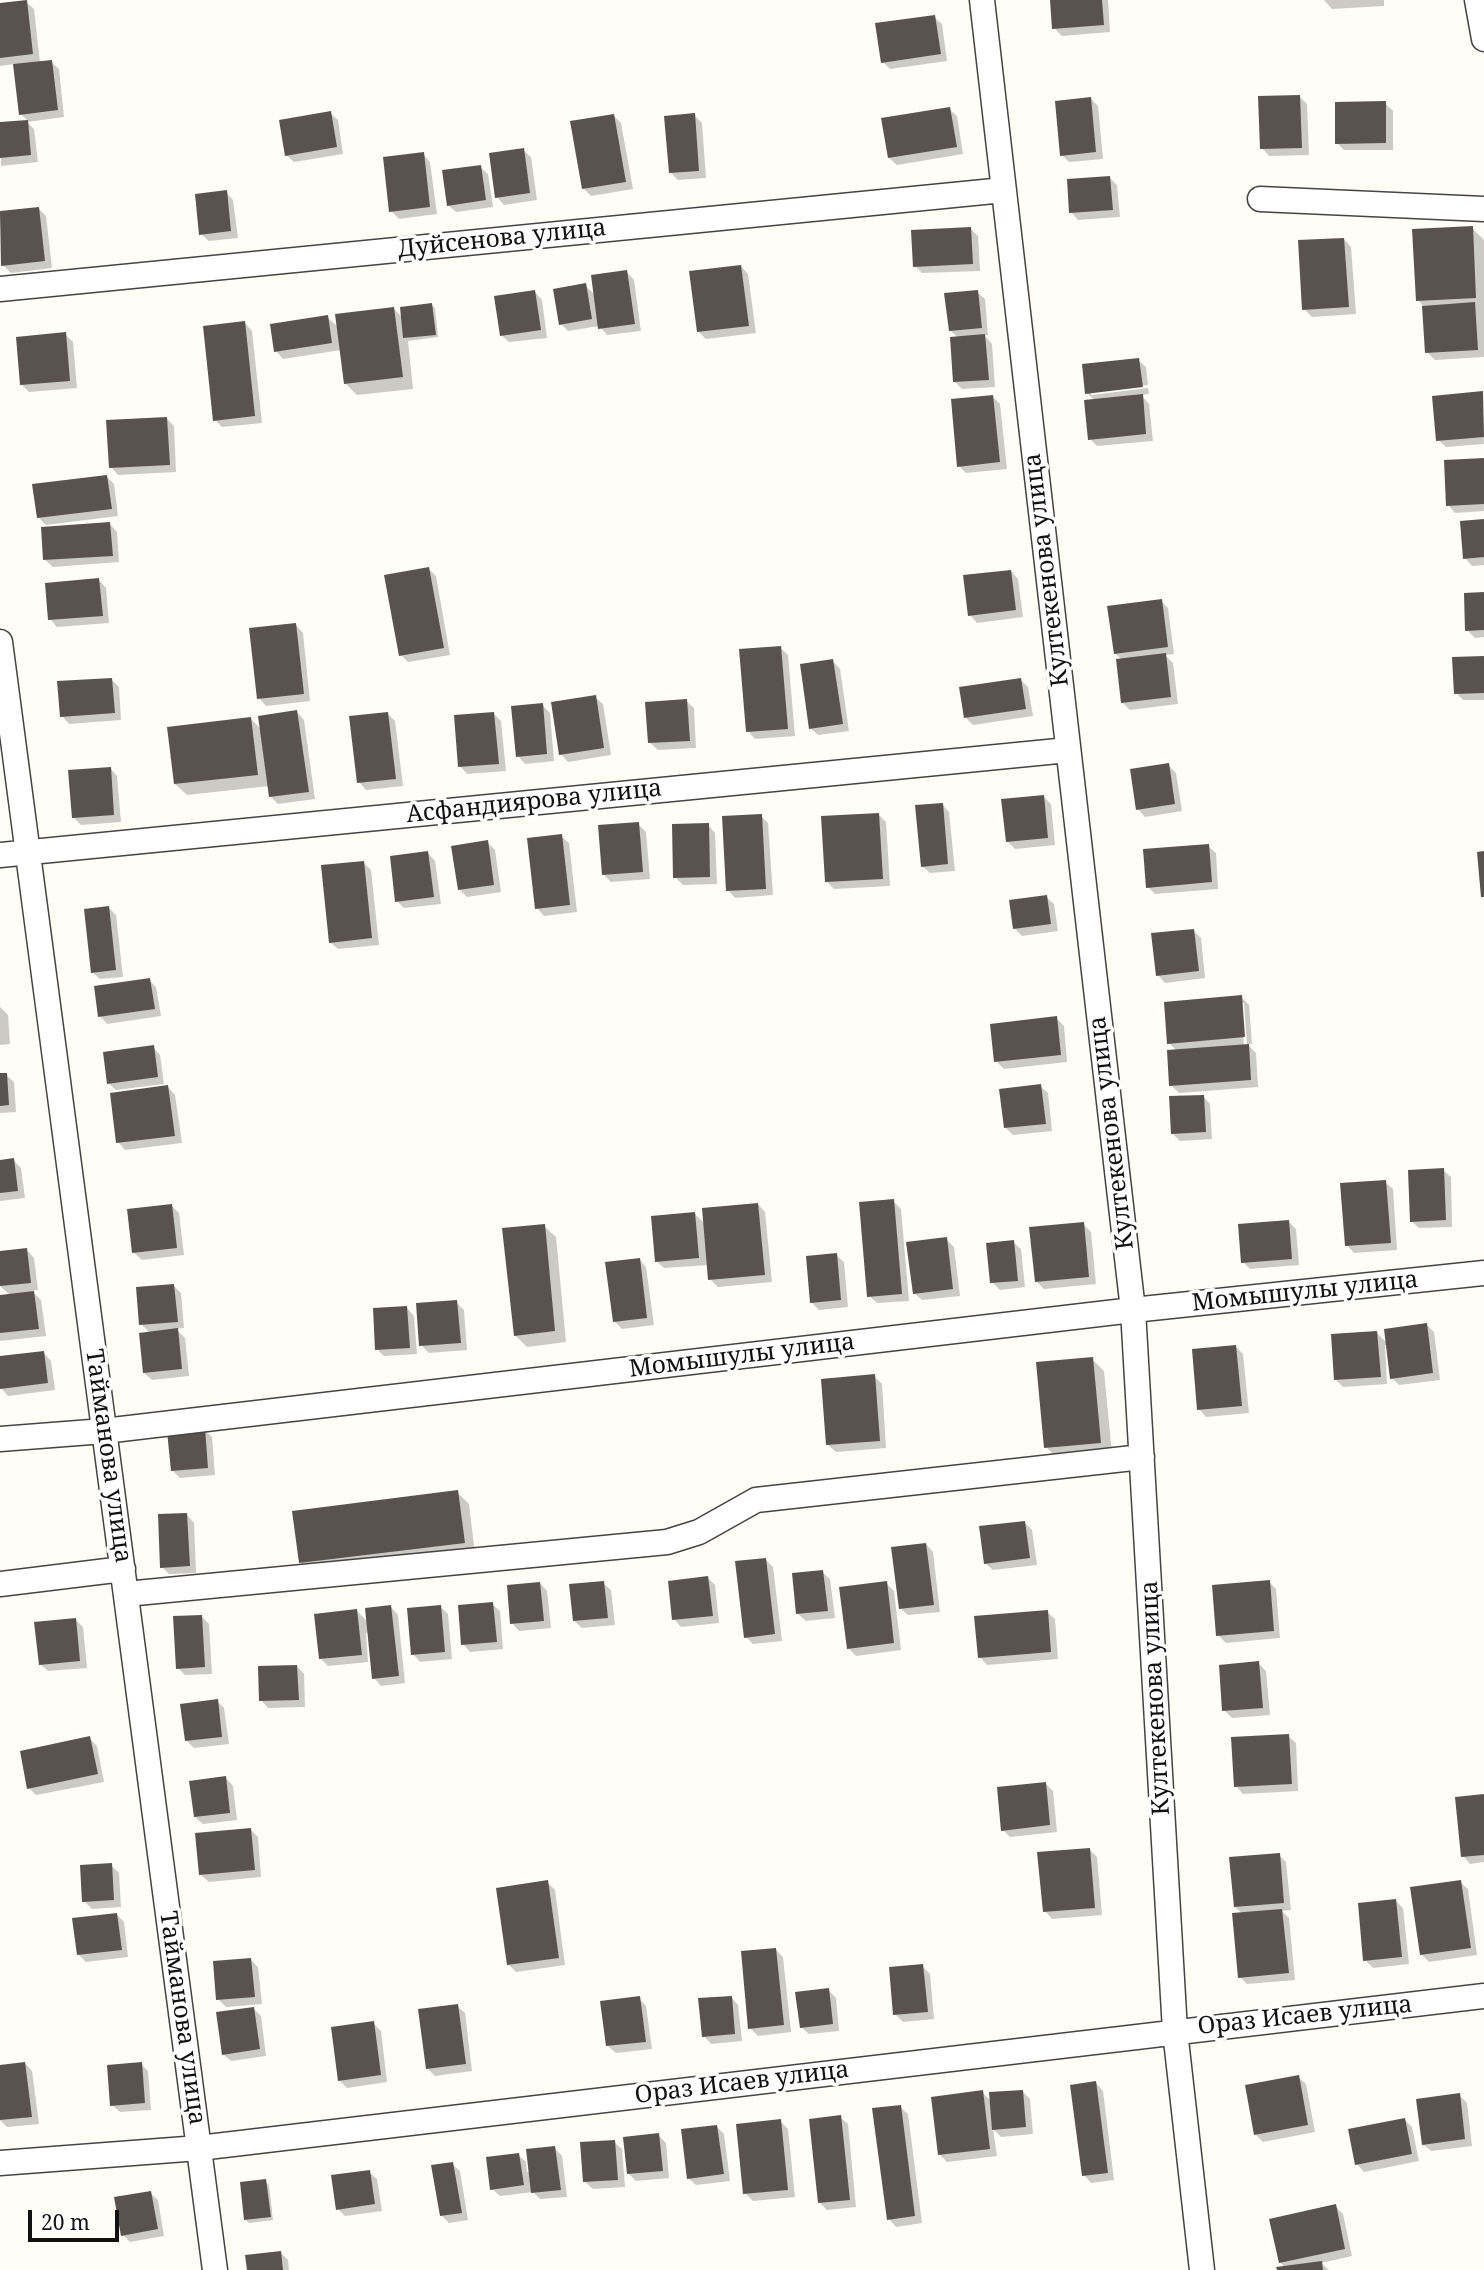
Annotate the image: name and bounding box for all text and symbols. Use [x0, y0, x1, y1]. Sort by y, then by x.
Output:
street label: Дуйсенова улица [396, 214, 608, 264]
street label: Култекенова улица [1018, 452, 1076, 688]
street label: Асфандиярова улица [405, 774, 663, 830]
street label: Култекенова улица [1083, 1015, 1141, 1251]
street label: Момышулы улица [1190, 1266, 1420, 1318]
street label: Момышулы улица [627, 1328, 857, 1384]
street label: Тайманова улица [79, 1347, 137, 1565]
street label: Култекенова улица [1135, 1580, 1177, 1816]
street label: Тайманова улица [153, 1909, 211, 2127]
street label: Ораз Исаев улица [1196, 1990, 1414, 2042]
street label: Ораз Исаев улица [633, 2056, 851, 2110]
scale bar [32, 2196, 122, 2240]
text: 20 m [41, 2208, 90, 2236]

